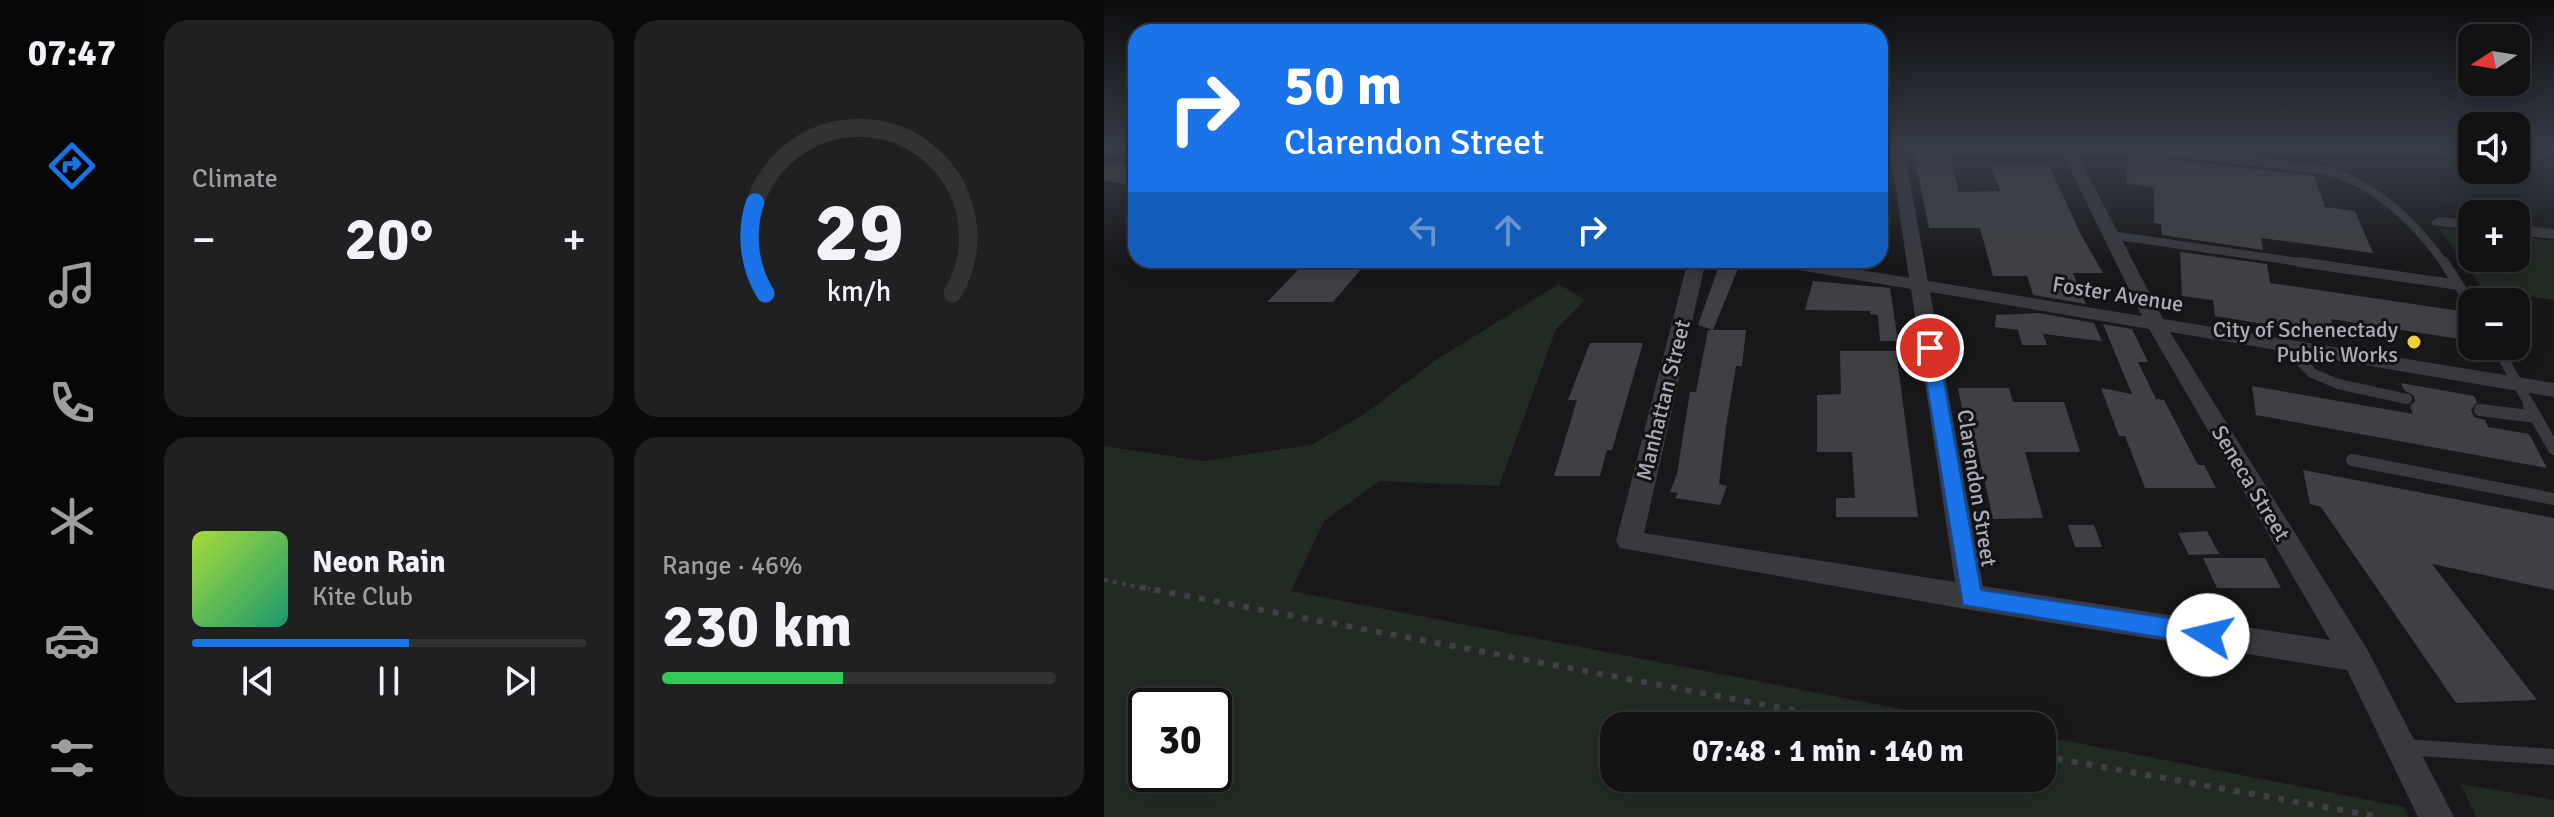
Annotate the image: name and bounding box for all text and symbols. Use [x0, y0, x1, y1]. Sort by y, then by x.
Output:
north arrow [2458, 24, 2530, 96]
map controls [2458, 24, 2530, 360]
text: 07:47 [28, 31, 116, 76]
text: 50 m [1284, 51, 1402, 120]
icon: right [1152, 56, 1256, 160]
button: sound [2458, 112, 2530, 184]
text: Clarendon Street [1284, 120, 1544, 165]
icon: directions [44, 138, 100, 194]
text: Climate [192, 163, 278, 195]
text: 29 [814, 182, 904, 284]
button: + [2458, 200, 2530, 272]
text: 20° [345, 203, 433, 277]
icon: left [1402, 208, 1446, 252]
icon: ahead [1486, 208, 1530, 252]
icon: right [1570, 208, 1614, 252]
text: − [192, 213, 216, 267]
text: + [562, 213, 586, 267]
icon: music [44, 257, 100, 313]
street label: Foster Avenue [2051, 270, 2185, 318]
text: km/h [827, 274, 891, 309]
button: − [2458, 288, 2530, 360]
pin [1896, 314, 1964, 382]
place label: City of Schenectady Public Works [2213, 316, 2399, 368]
street label: Manhattan Street [1630, 317, 1696, 483]
icon: arrive [1908, 326, 1952, 370]
marker: City of Schenectady Public Works [2405, 333, 2423, 351]
icon: phone [44, 375, 100, 431]
street label: Clarendon Street [1951, 407, 2003, 569]
street label: Seneca Street [2206, 420, 2296, 546]
icon: climate [44, 493, 100, 549]
text: Neon Rain [312, 544, 446, 581]
text: Range · 46% [662, 550, 803, 582]
text: Kite Club [312, 581, 413, 613]
text: 230 km [662, 590, 852, 664]
position arrow [2166, 593, 2250, 677]
icon: car [44, 612, 100, 668]
icon: previous [236, 659, 280, 703]
icon: pause [367, 659, 411, 703]
icon: next [498, 659, 542, 703]
speed limit sign: 30 [1128, 688, 1232, 792]
icon: filters [44, 730, 100, 786]
text: 07:48 · 1 min · 140 m [1692, 733, 1964, 770]

